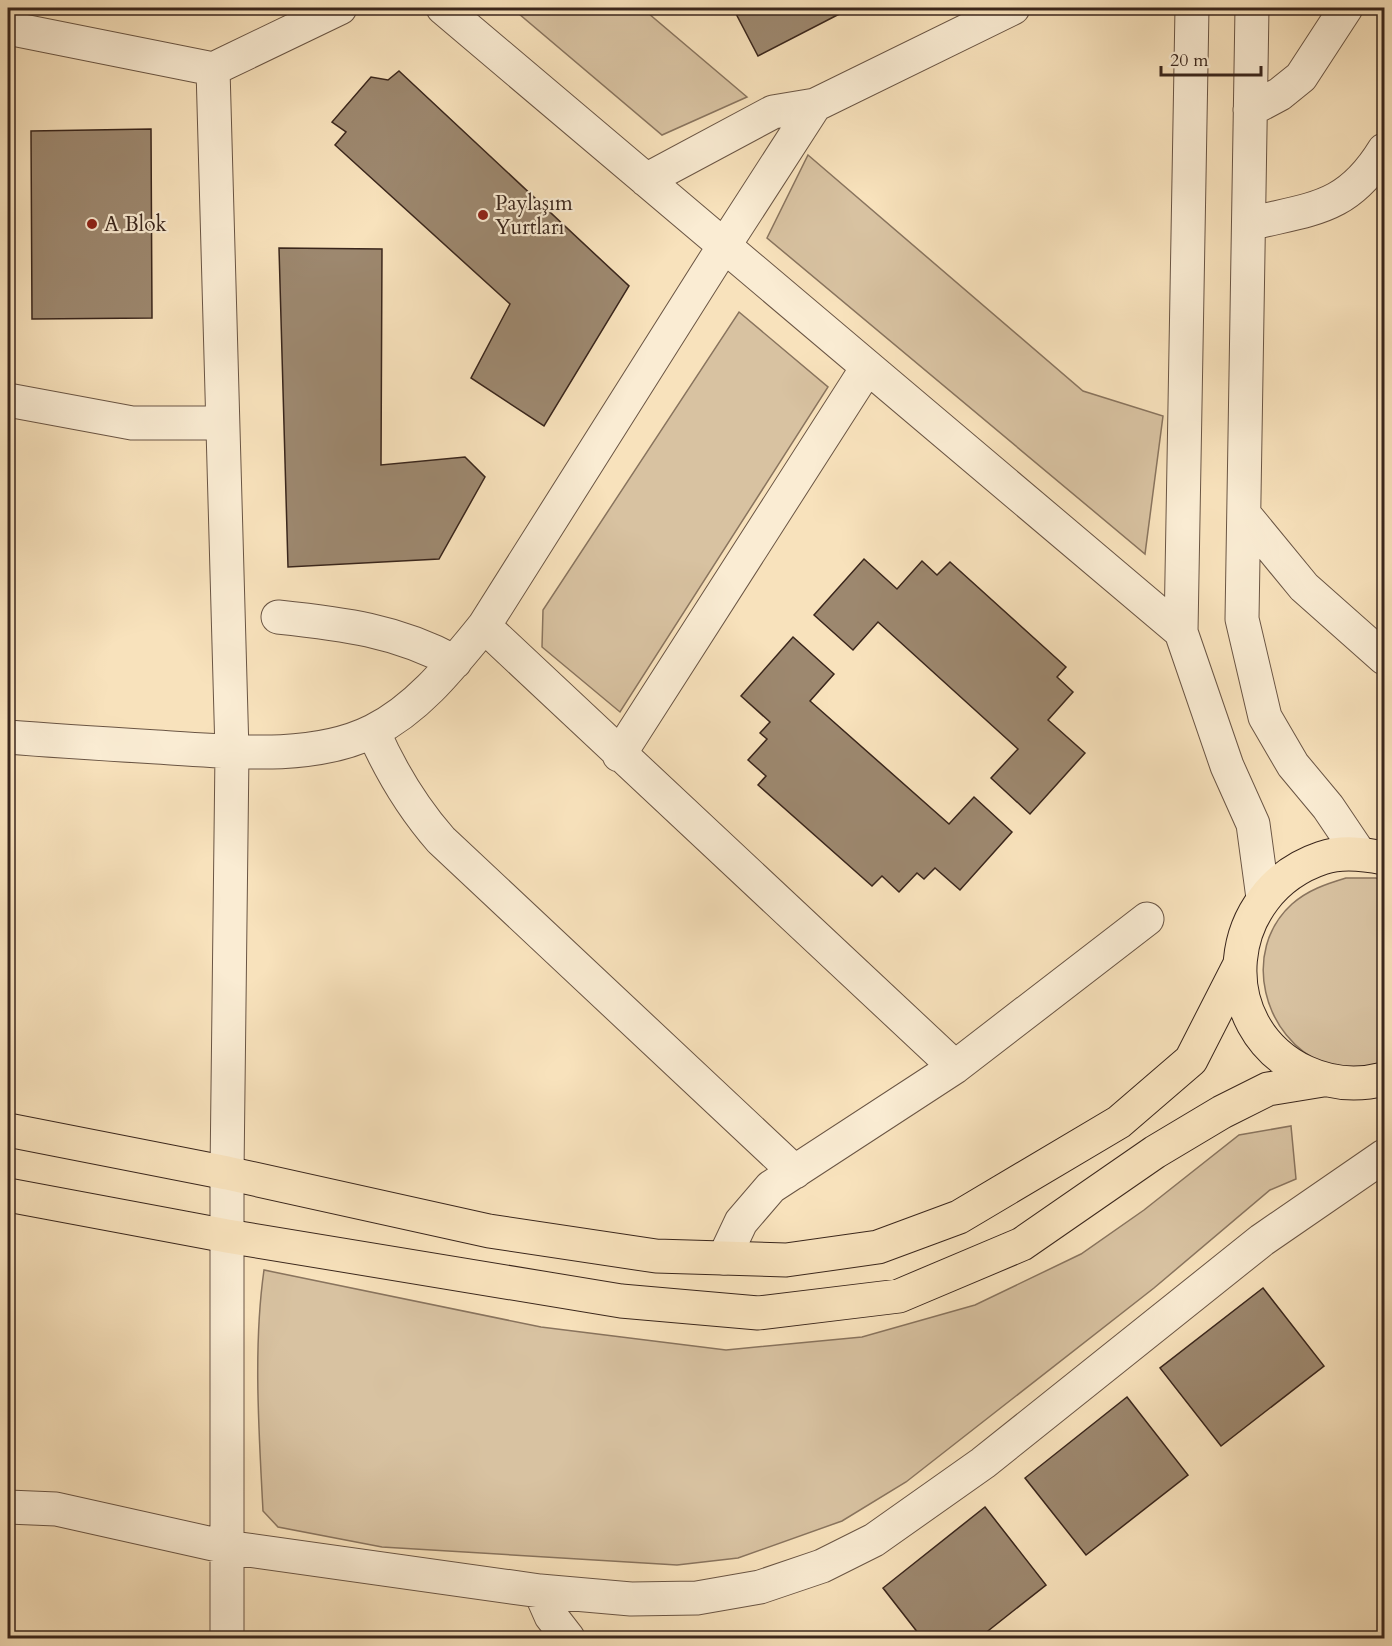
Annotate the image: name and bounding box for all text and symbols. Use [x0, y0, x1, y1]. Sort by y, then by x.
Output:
scale bar [1161, 39, 1262, 77]
text: 20 m [1170, 48, 1209, 73]
place label: Paylaşım Yurtları [495, 189, 573, 242]
marker: Paylaşım Yurtları [476, 208, 490, 222]
place label: A Blok [104, 210, 168, 239]
marker: A Blok [85, 217, 99, 231]

